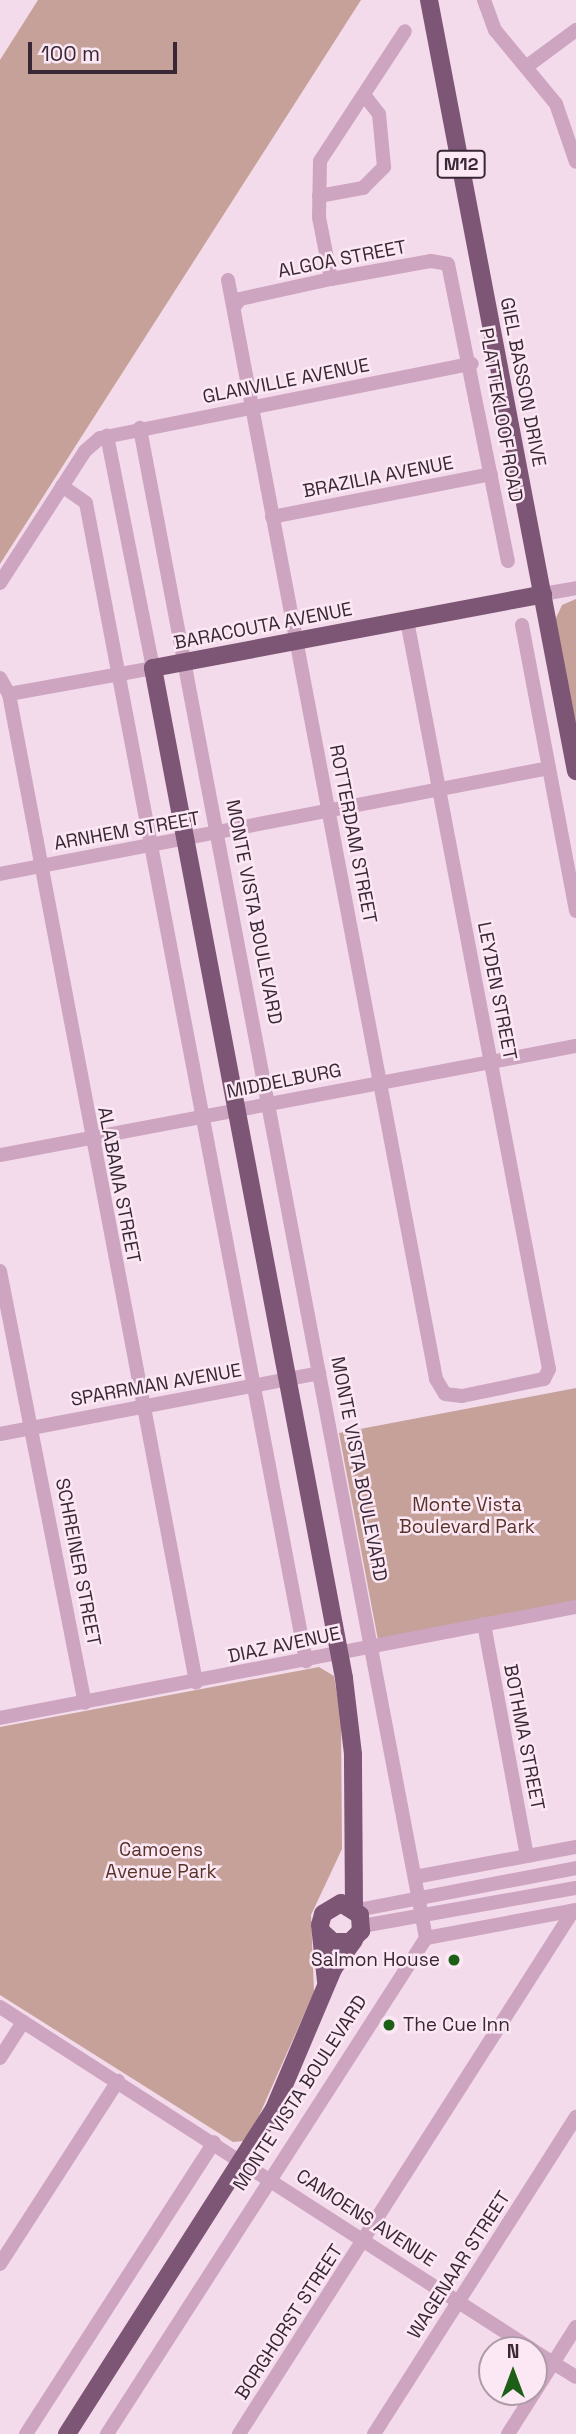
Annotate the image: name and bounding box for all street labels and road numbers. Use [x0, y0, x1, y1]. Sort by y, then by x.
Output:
road number: M12 [436, 149, 486, 178]
street label: ALGOA STREET [276, 235, 408, 283]
street label: GIEL BASSON DRIVE [495, 295, 551, 469]
street label: PLATTEKLOOF ROAD [474, 326, 528, 504]
street label: GLANVILLE AVENUE [201, 354, 371, 408]
street label: BRAZILIA AVENUE [301, 451, 455, 503]
street label: BARACOUTA AVENUE [172, 597, 354, 655]
street label: ROTTERDAM STREET [324, 743, 382, 925]
street label: MONTE VISTA BOULEVARD [221, 797, 287, 1027]
street label: ARNHEM STREET [52, 807, 202, 855]
street label: LEYDEN STREET [472, 920, 522, 1062]
street label: MIDDELBURG [225, 1059, 343, 1103]
street label: ALABAMA STREET [93, 1105, 145, 1265]
street label: MONTE VISTA BOULEVARD [326, 1354, 392, 1584]
street label: SPARRMAN AVENUE [69, 1359, 243, 1411]
street label: SCHREINER STREET [51, 1476, 105, 1648]
street label: DIAZ AVENUE [226, 1622, 342, 1668]
street label: BOTHMA STREET [499, 1662, 549, 1812]
street label: MONTE VISTA BOULEVARD [228, 1991, 372, 2195]
street label: CAMOENS AVENUE [292, 2164, 440, 2272]
street label: WAGENAAR STREET [403, 2187, 515, 2343]
street label: BORGHORST STREET [230, 2240, 348, 2404]

